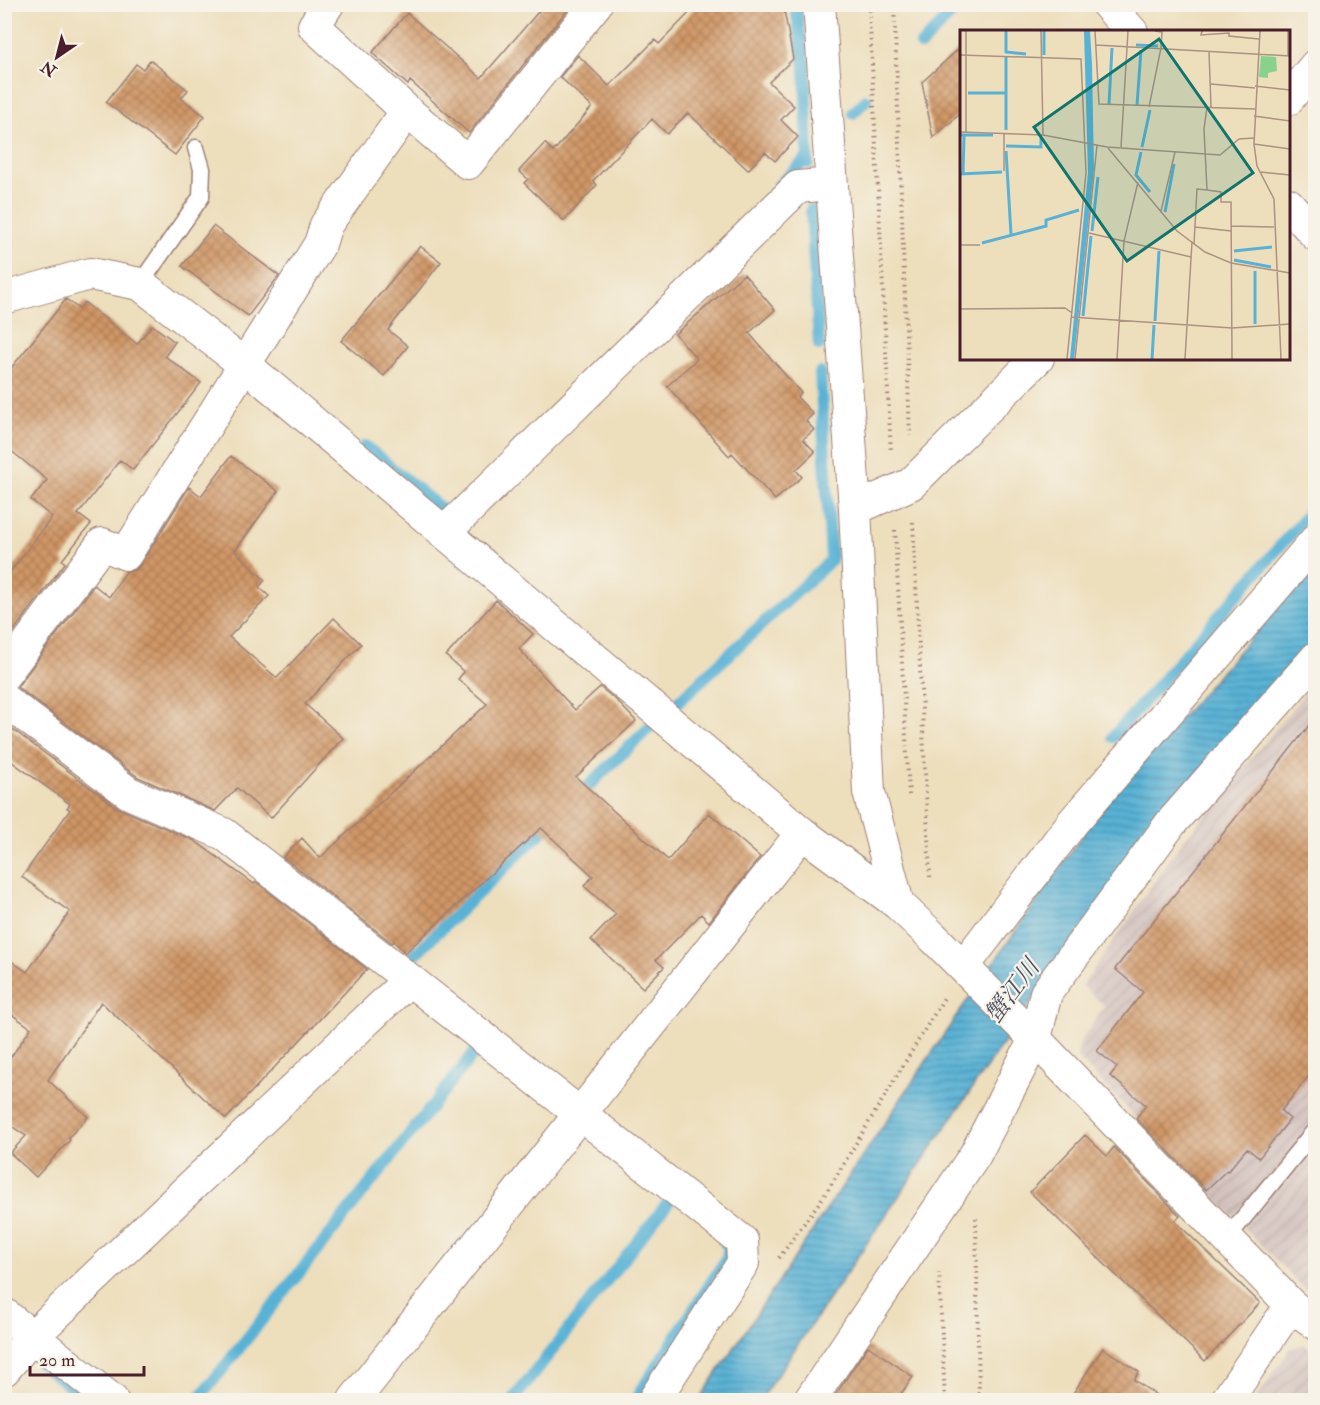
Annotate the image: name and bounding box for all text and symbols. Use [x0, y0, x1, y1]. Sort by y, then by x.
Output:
north arrow [27, 27, 87, 87]
inset map [960, 30, 1290, 360]
text: N [37, 56, 61, 81]
water label: 蟹江川 [978, 951, 1048, 1029]
scale bar [30, 1339, 144, 1377]
text: 20 m [39, 1349, 75, 1372]

